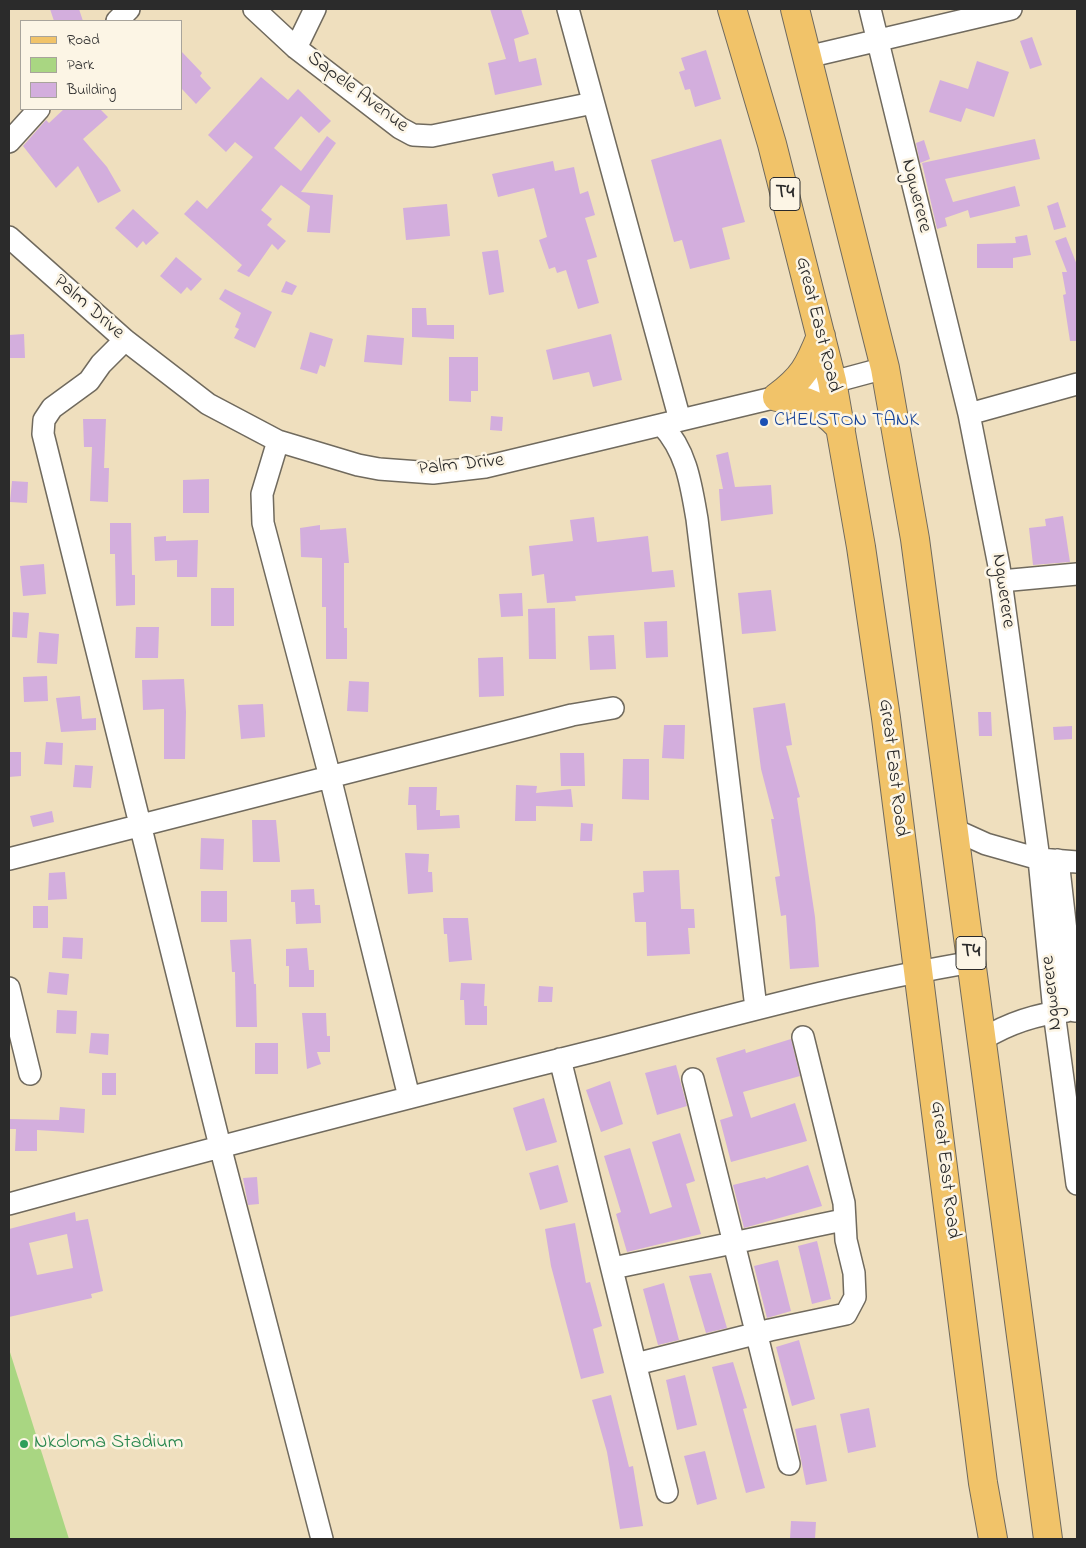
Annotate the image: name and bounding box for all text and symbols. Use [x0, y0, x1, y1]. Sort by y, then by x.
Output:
legend [20, 20, 182, 110]
text: Road [67, 29, 100, 51]
street label: Sapele Avenue [302, 47, 412, 139]
text: Park [67, 54, 94, 76]
text: Building [67, 79, 116, 101]
street label: Ngwerere [894, 157, 936, 235]
road number: T4 [770, 178, 800, 210]
street label: Great East Road [789, 255, 845, 395]
street label: Palm Drive [47, 270, 129, 346]
place label: CHELSTON TANK [774, 410, 919, 434]
marker: CHELSTON TANK [758, 416, 770, 428]
street label: Palm Drive [417, 450, 505, 482]
street label: Ngwerere [985, 552, 1019, 630]
street label: Great East Road [872, 698, 912, 838]
road number: T4 [956, 936, 986, 970]
street label: Ngwerere [1037, 955, 1069, 1031]
street label: Great East Road [924, 1100, 964, 1240]
place label: Nkoloma Stadium [34, 1432, 183, 1456]
marker: Nkoloma Stadium [18, 1438, 30, 1450]

